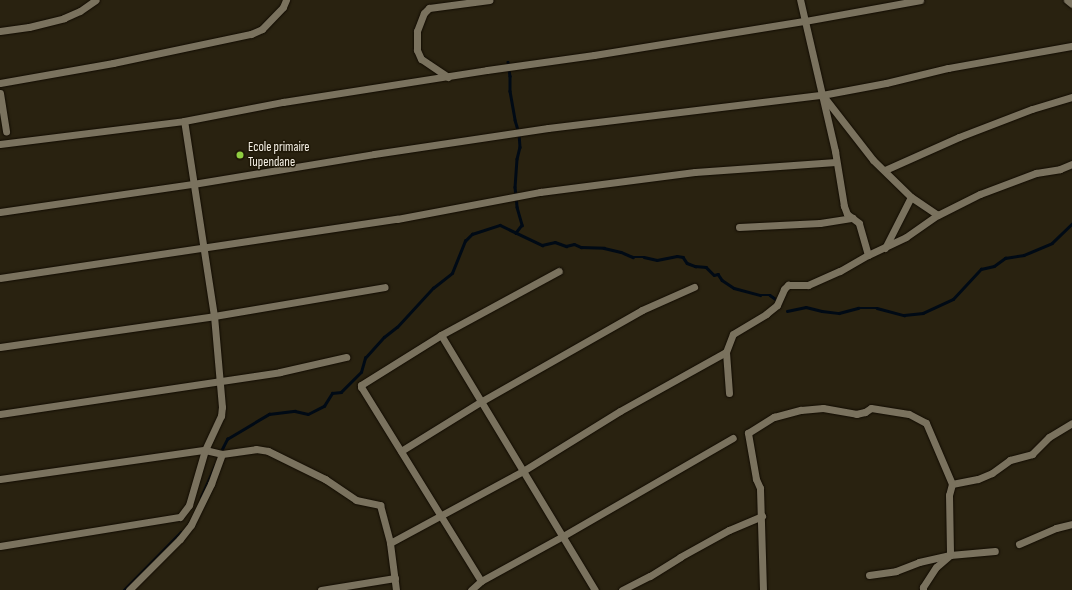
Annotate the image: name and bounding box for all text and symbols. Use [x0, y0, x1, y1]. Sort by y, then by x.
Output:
place label: Ecole primaire Tupendane [248, 140, 310, 171]
marker: Ecole primaire Tupendane [235, 150, 245, 160]

